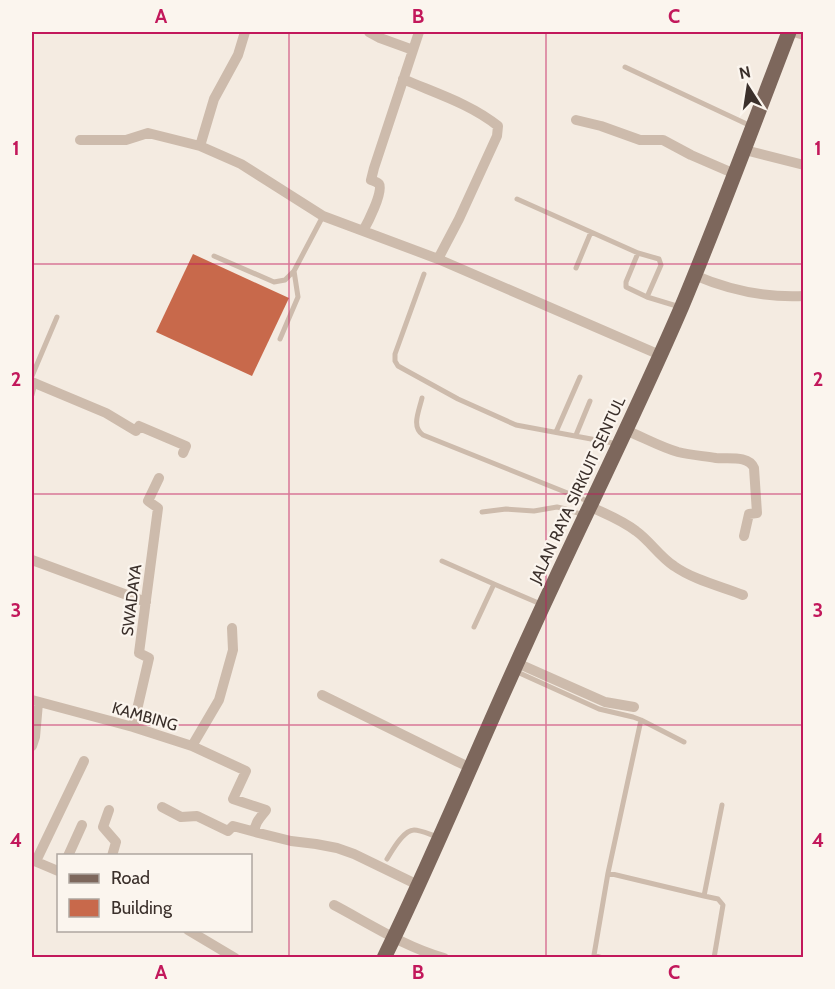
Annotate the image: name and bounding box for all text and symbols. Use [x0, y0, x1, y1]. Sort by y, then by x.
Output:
text: A [155, 4, 168, 28]
text: B [412, 4, 424, 28]
text: C [668, 4, 680, 28]
north arrow [718, 57, 778, 117]
text: N [737, 62, 752, 83]
text: 1 [12, 136, 20, 160]
text: 1 [814, 136, 822, 160]
text: 2 [11, 367, 21, 391]
text: 2 [813, 367, 823, 391]
street label: JALAN RAYA SIRKUIT SENTUL [525, 394, 629, 588]
street label: SWADAYA [118, 563, 145, 637]
text: 3 [11, 598, 21, 622]
text: 3 [813, 598, 823, 622]
street label: KAMBING [110, 698, 180, 735]
text: 4 [10, 828, 22, 852]
text: 4 [812, 828, 824, 852]
legend [57, 854, 252, 932]
text: Road [111, 867, 150, 889]
text: Building [111, 897, 173, 919]
text: A [155, 960, 168, 984]
text: B [412, 960, 424, 984]
text: C [668, 960, 680, 984]

